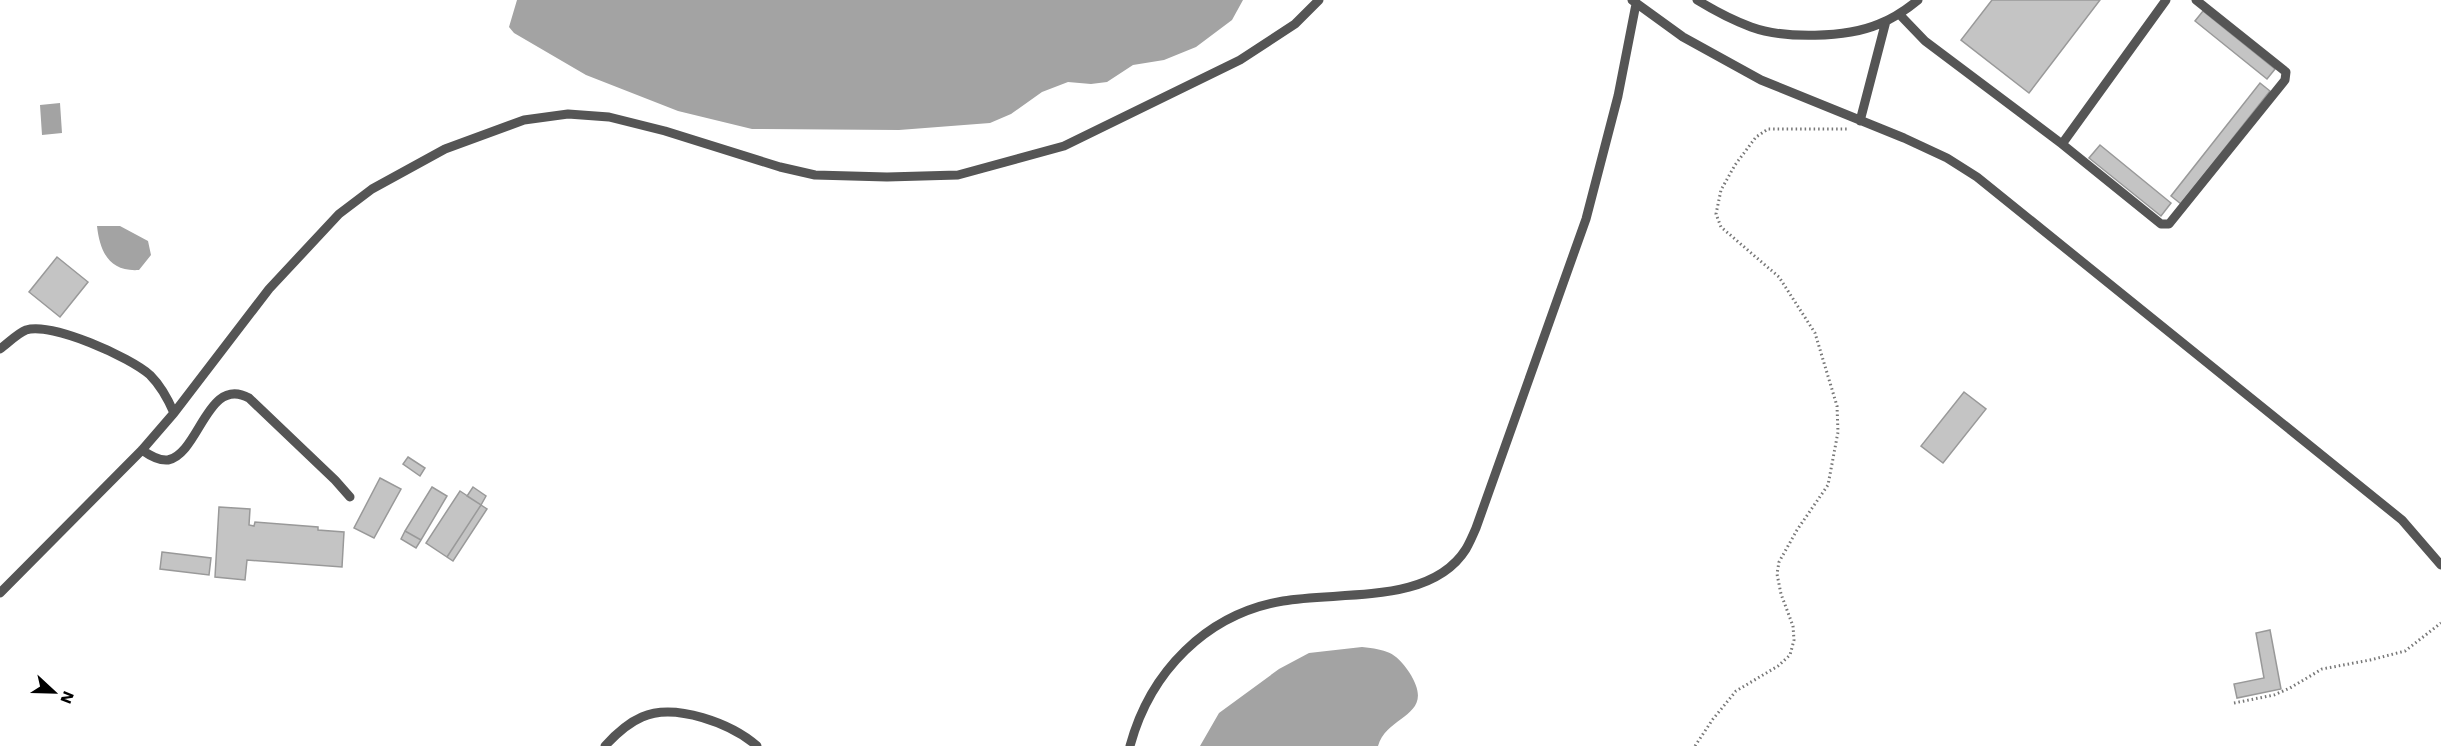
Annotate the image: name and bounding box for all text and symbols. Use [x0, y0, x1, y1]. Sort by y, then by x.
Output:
north arrow [24, 662, 84, 722]
text: N [56, 688, 78, 706]

